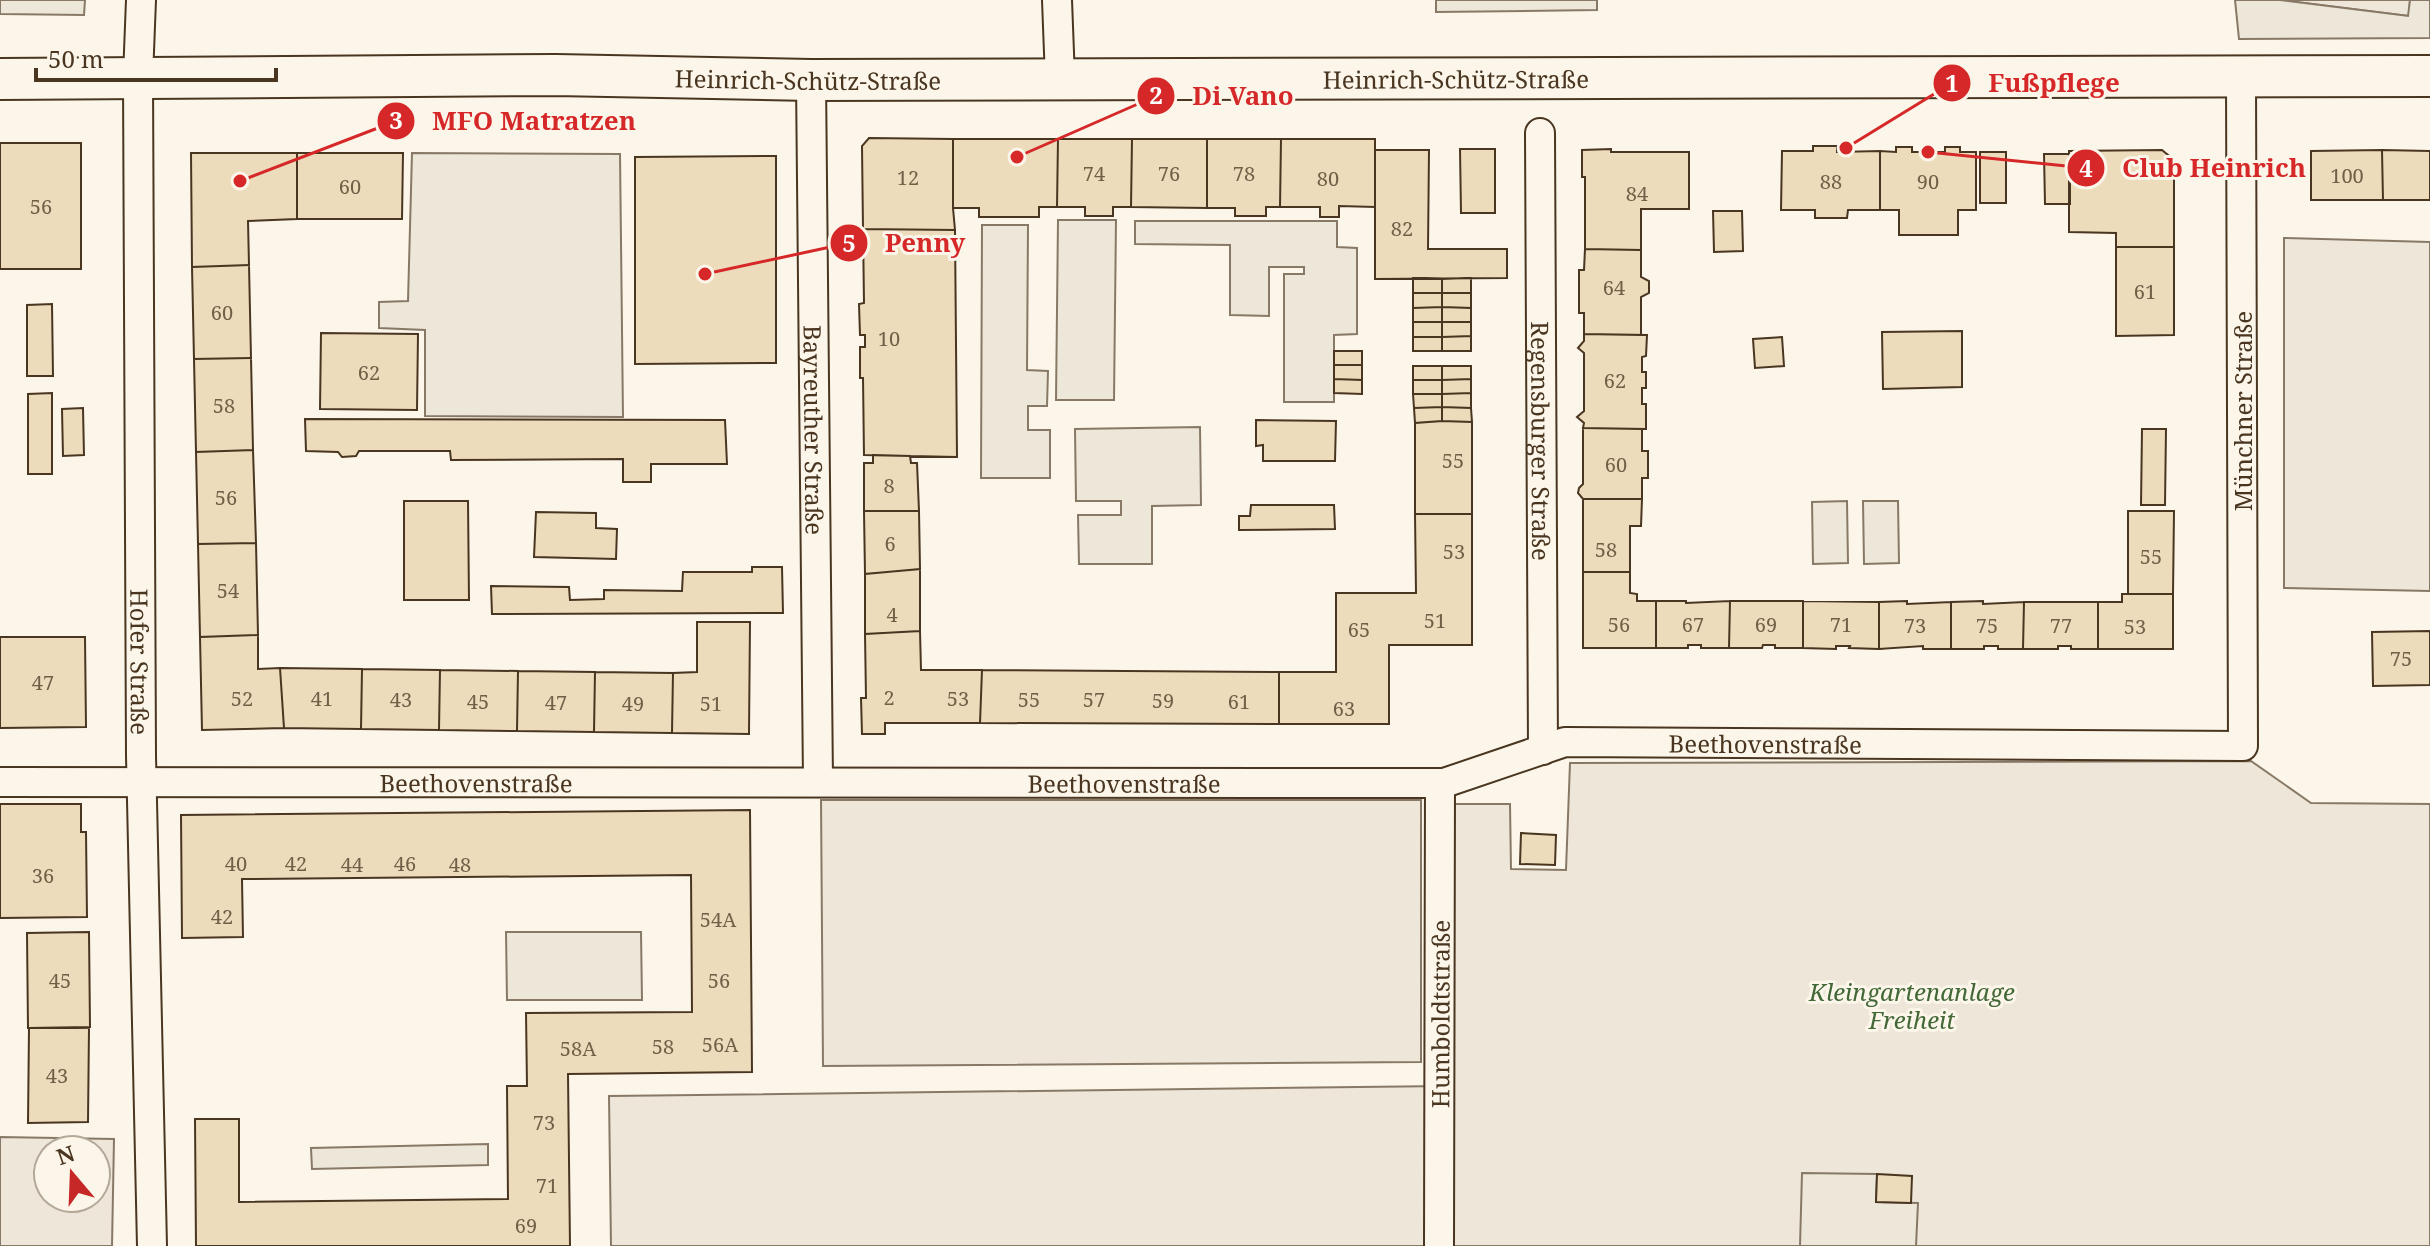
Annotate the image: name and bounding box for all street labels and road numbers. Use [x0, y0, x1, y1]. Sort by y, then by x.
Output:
street label: Heinrich-Schütz-Straße [674, 61, 941, 97]
street label: Heinrich-Schütz-Straße [1323, 62, 1589, 95]
street label: Münchner Straße [2226, 311, 2259, 511]
street label: Regensburger Straße [1524, 321, 1559, 561]
street label: Bayreuther Straße [797, 325, 832, 535]
street label: Hofer Straße [124, 589, 157, 735]
street label: Beethovenstraße [1669, 726, 1862, 760]
street label: Beethovenstraße [379, 766, 573, 799]
street label: Beethovenstraße [1027, 766, 1221, 799]
street label: Humboldtstraße [1423, 920, 1456, 1108]

